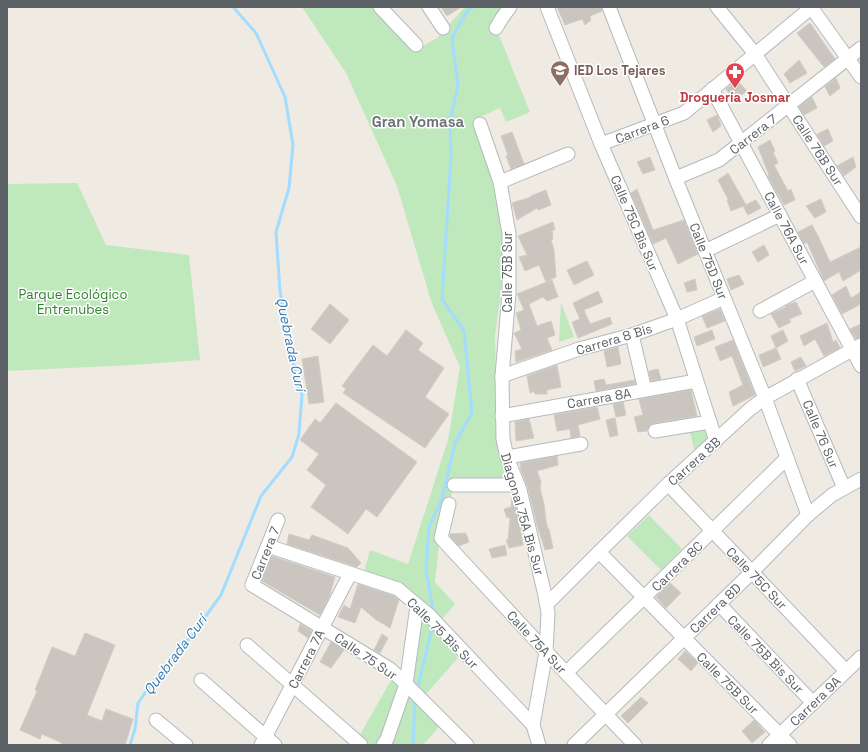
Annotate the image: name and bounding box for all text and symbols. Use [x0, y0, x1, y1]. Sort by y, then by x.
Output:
school or university icon: IED Los Tejares [549, 59, 571, 87]
pharmacy icon: Droguería Josmar [724, 61, 746, 89]
place label: IED Los Tejares [574, 62, 666, 79]
place label: Droguería Josmar [680, 89, 790, 106]
street label: Carrera 7 [726, 110, 781, 158]
street label: Carrera 6 [613, 111, 672, 148]
district label: Gran Yomasa [372, 112, 465, 131]
street label: Calle 76B Sur [788, 112, 847, 189]
street label: Calle 75C Bis Sur [607, 173, 662, 274]
street label: Calle 76A Sur [760, 189, 813, 268]
street label: Calle 75D Sur [685, 220, 732, 302]
street label: Calle 75B Sur [499, 231, 516, 313]
park label: Parque Ecológico Entrenubes [19, 286, 127, 318]
water label: Quebrada Curí [272, 296, 310, 395]
street label: Carrera 8 Bis [574, 320, 654, 359]
street label: Carrera 8A [566, 384, 633, 412]
street label: Calle 76 Sur [799, 397, 843, 471]
street label: Carrera 8B [664, 433, 724, 490]
street label: Diagonal 75A Bis Sur [497, 451, 548, 577]
street label: Carrera 7 [247, 524, 284, 582]
street label: Carrera 8C [648, 538, 707, 595]
street label: Calle 75C Sur [722, 543, 791, 613]
street label: Carrera 8D [686, 580, 745, 637]
street label: Calle 75 Bis Sur [403, 594, 482, 673]
street label: Calle 75A Sur [503, 607, 570, 678]
water label: Quebrada Curí [139, 610, 212, 698]
street label: Calle 75B Bis Sur [724, 611, 808, 697]
street label: Carrera 7A [284, 627, 329, 692]
street label: Calle 75 Sur [331, 629, 401, 684]
street label: Calle 75B Sur [693, 649, 762, 718]
street label: Carrera 9A [786, 673, 845, 730]

